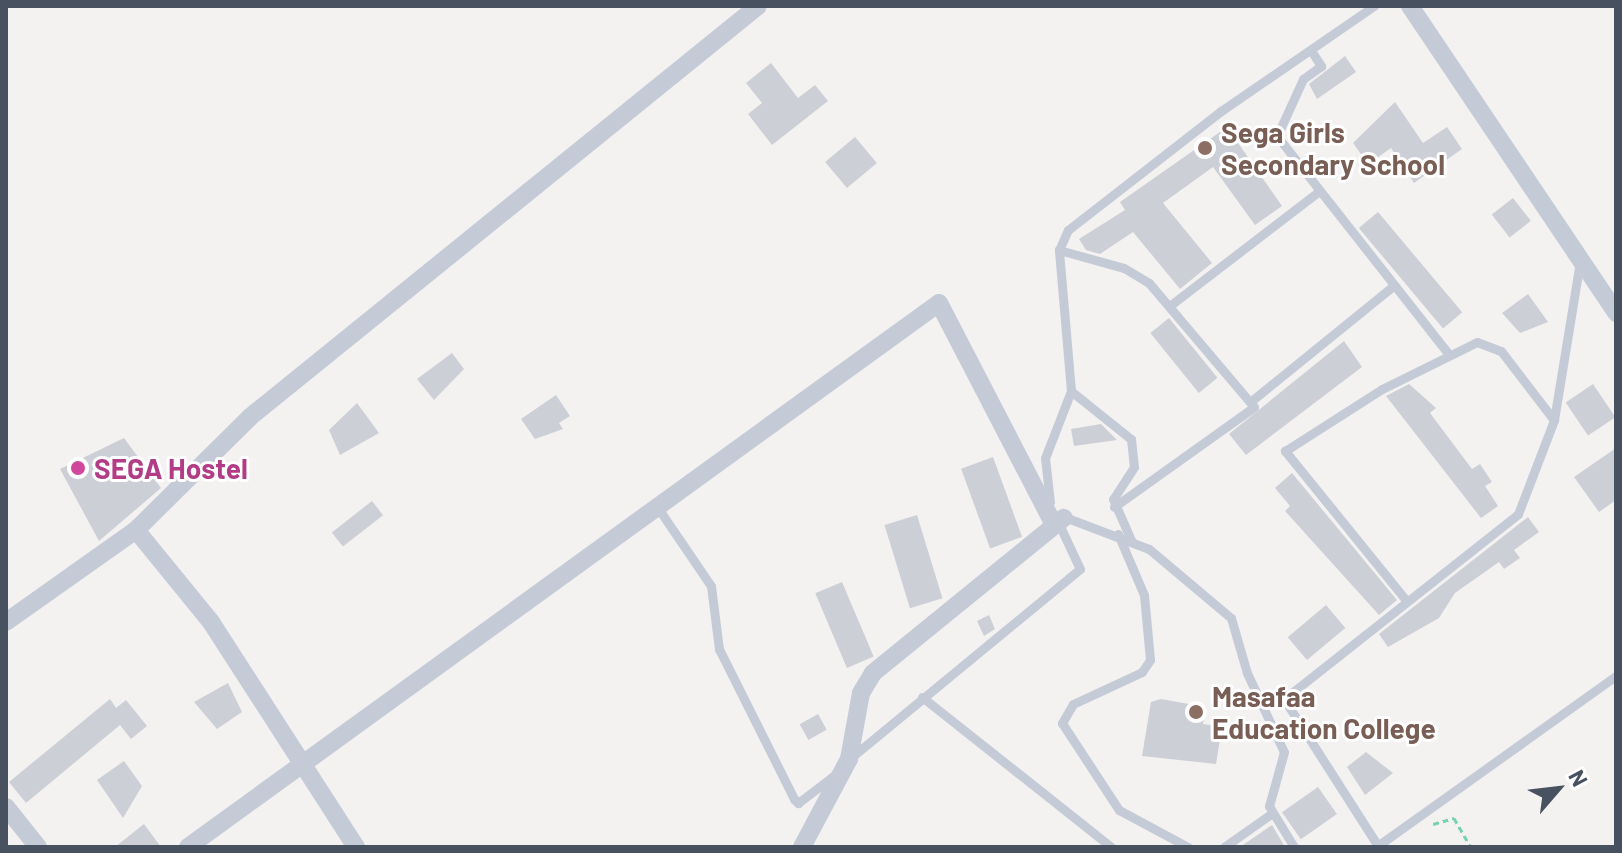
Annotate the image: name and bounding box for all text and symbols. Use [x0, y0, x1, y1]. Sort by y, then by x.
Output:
place label: Sega Girls Secondary School [1221, 115, 1445, 181]
marker: Sega Girls Secondary School [1196, 139, 1214, 157]
place label: SEGA Hostel [94, 451, 248, 485]
marker: SEGA Hostel [69, 459, 87, 477]
place label: Masafaa Education College [1212, 679, 1436, 745]
marker: Masafaa Education College [1187, 703, 1205, 721]
north arrow [1518, 749, 1598, 829]
text: N [1564, 765, 1594, 790]

